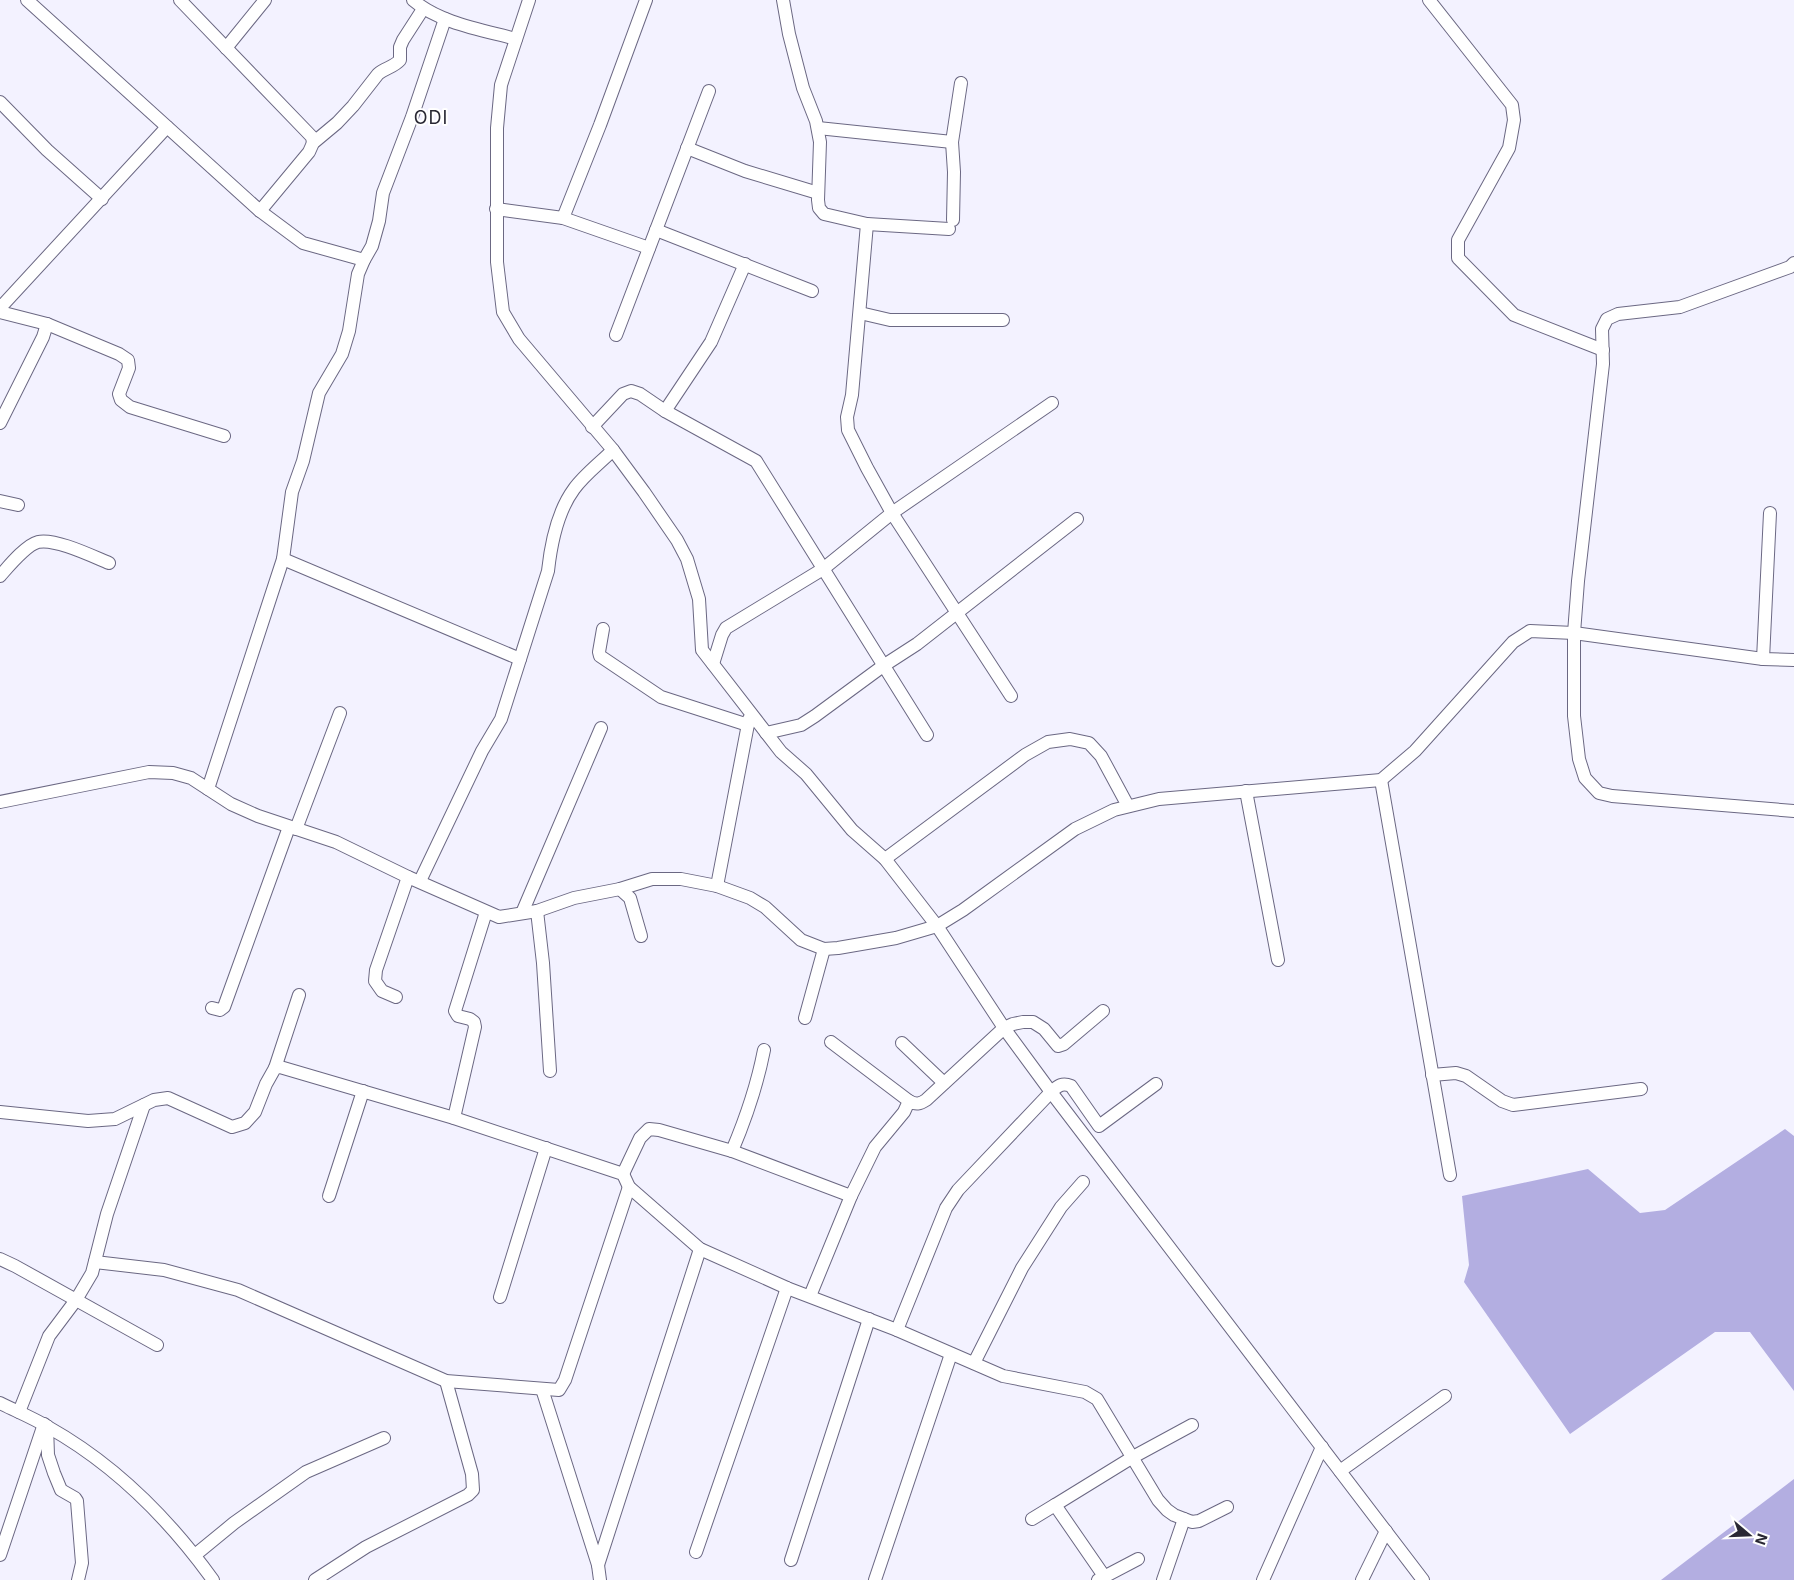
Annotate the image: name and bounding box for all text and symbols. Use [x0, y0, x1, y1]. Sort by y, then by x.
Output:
district label: ODI [414, 107, 448, 128]
north arrow [1724, 1510, 1774, 1560]
text: N [1752, 1532, 1772, 1547]

